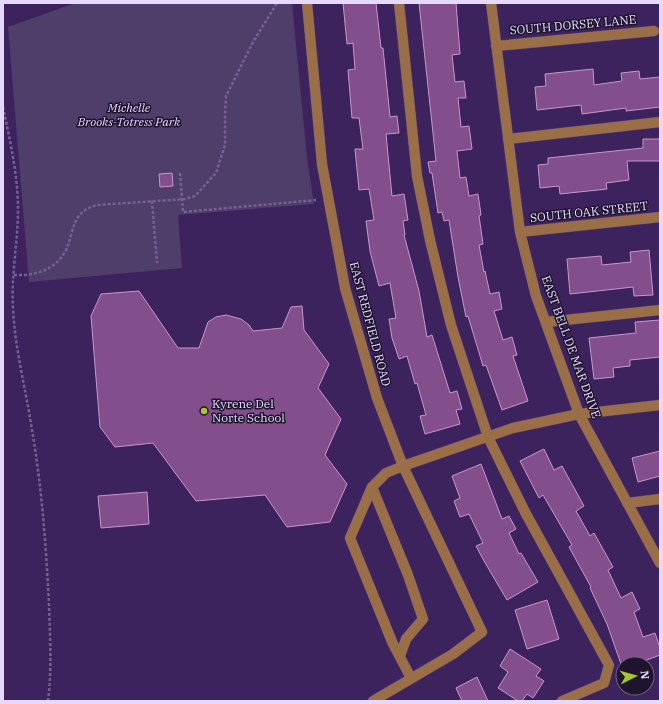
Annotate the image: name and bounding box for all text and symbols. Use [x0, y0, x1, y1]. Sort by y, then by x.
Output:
street label: SOUTH DORSEY LANE [509, 11, 637, 38]
park label: Michelle Brooks-Totress Park [77, 100, 181, 129]
street label: SOUTH OAK STREET [529, 198, 649, 225]
street label: EAST REDFIELD ROAD [347, 260, 394, 388]
street label: EAST BELL DE MAR DRIVE [539, 273, 604, 420]
place label: Kyrene Del Norte School [212, 396, 285, 425]
marker: Kyrene Del Norte School [199, 406, 209, 416]
north arrow [615, 656, 655, 696]
text: N [638, 670, 652, 680]

